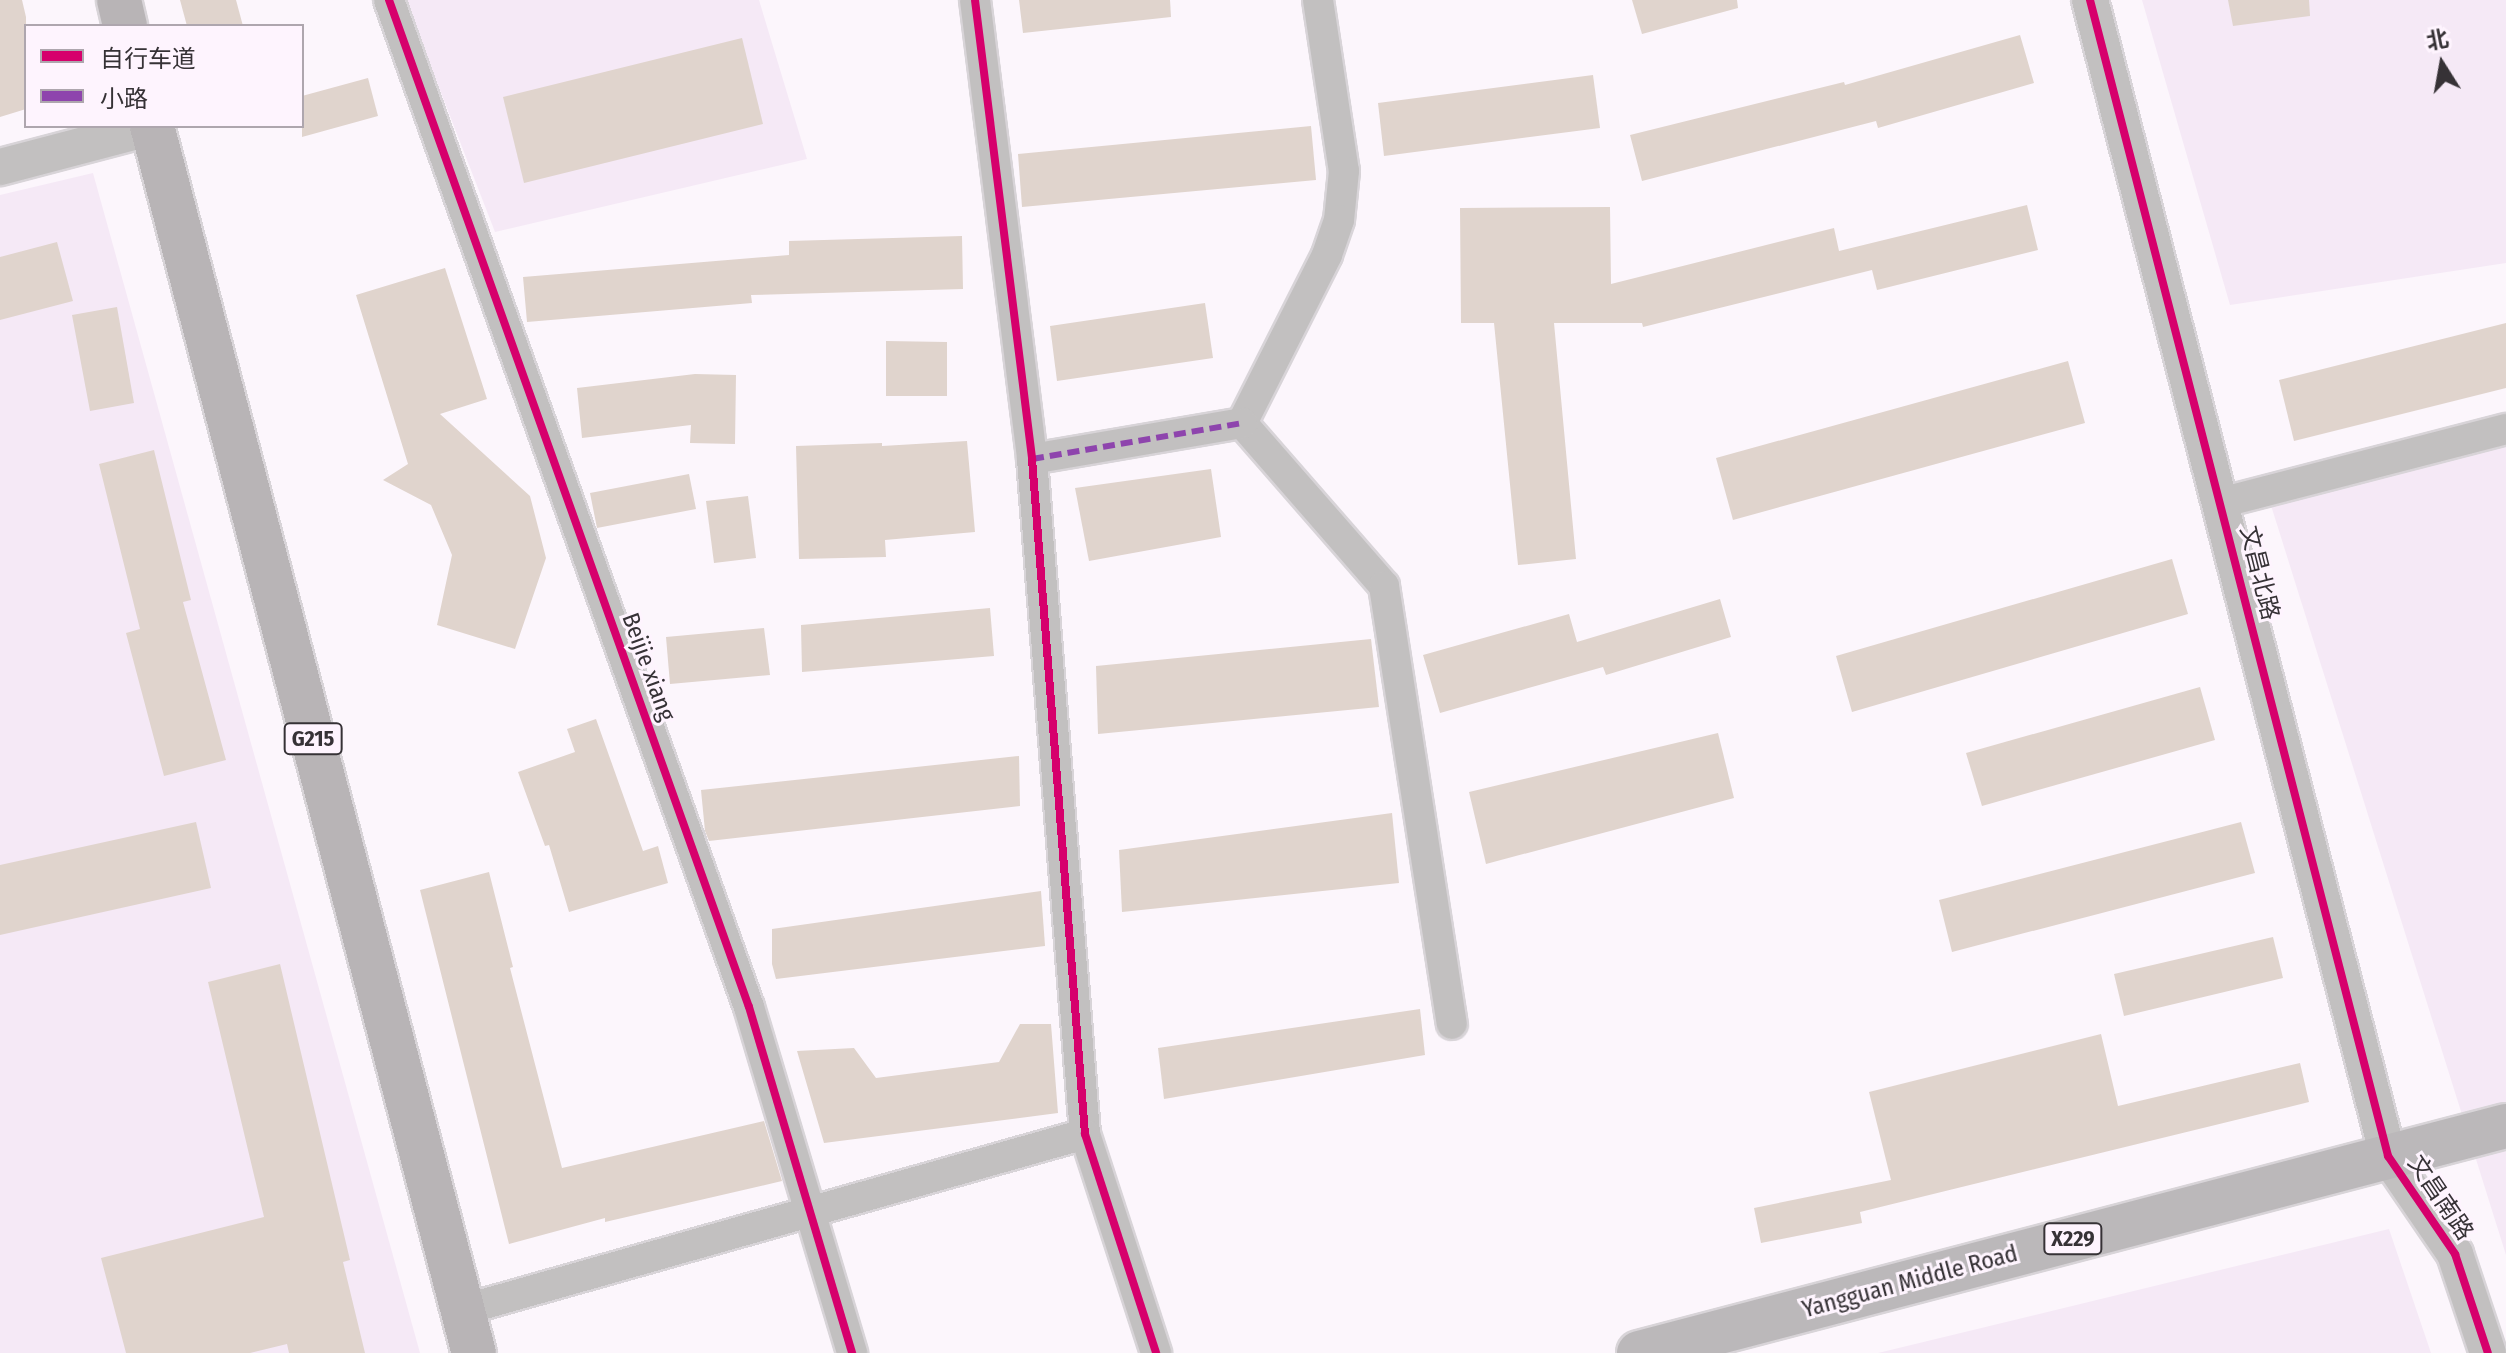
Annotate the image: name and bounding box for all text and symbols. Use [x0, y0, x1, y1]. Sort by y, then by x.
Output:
legend [24, 24, 304, 128]
north arrow [2402, 24, 2482, 104]
text: 北 [2424, 25, 2451, 55]
text: 自行车道 [100, 45, 196, 73]
text: 小路 [100, 85, 148, 113]
street label: 文昌北路 [2233, 523, 2285, 623]
street label: Beijie xiang [615, 609, 681, 725]
road number: G215 [283, 721, 343, 757]
street label: 文昌南路 [2401, 1150, 2479, 1246]
road number: X229 [2043, 1221, 2103, 1257]
street label: Yangguan Middle Road [1799, 1239, 2021, 1325]

